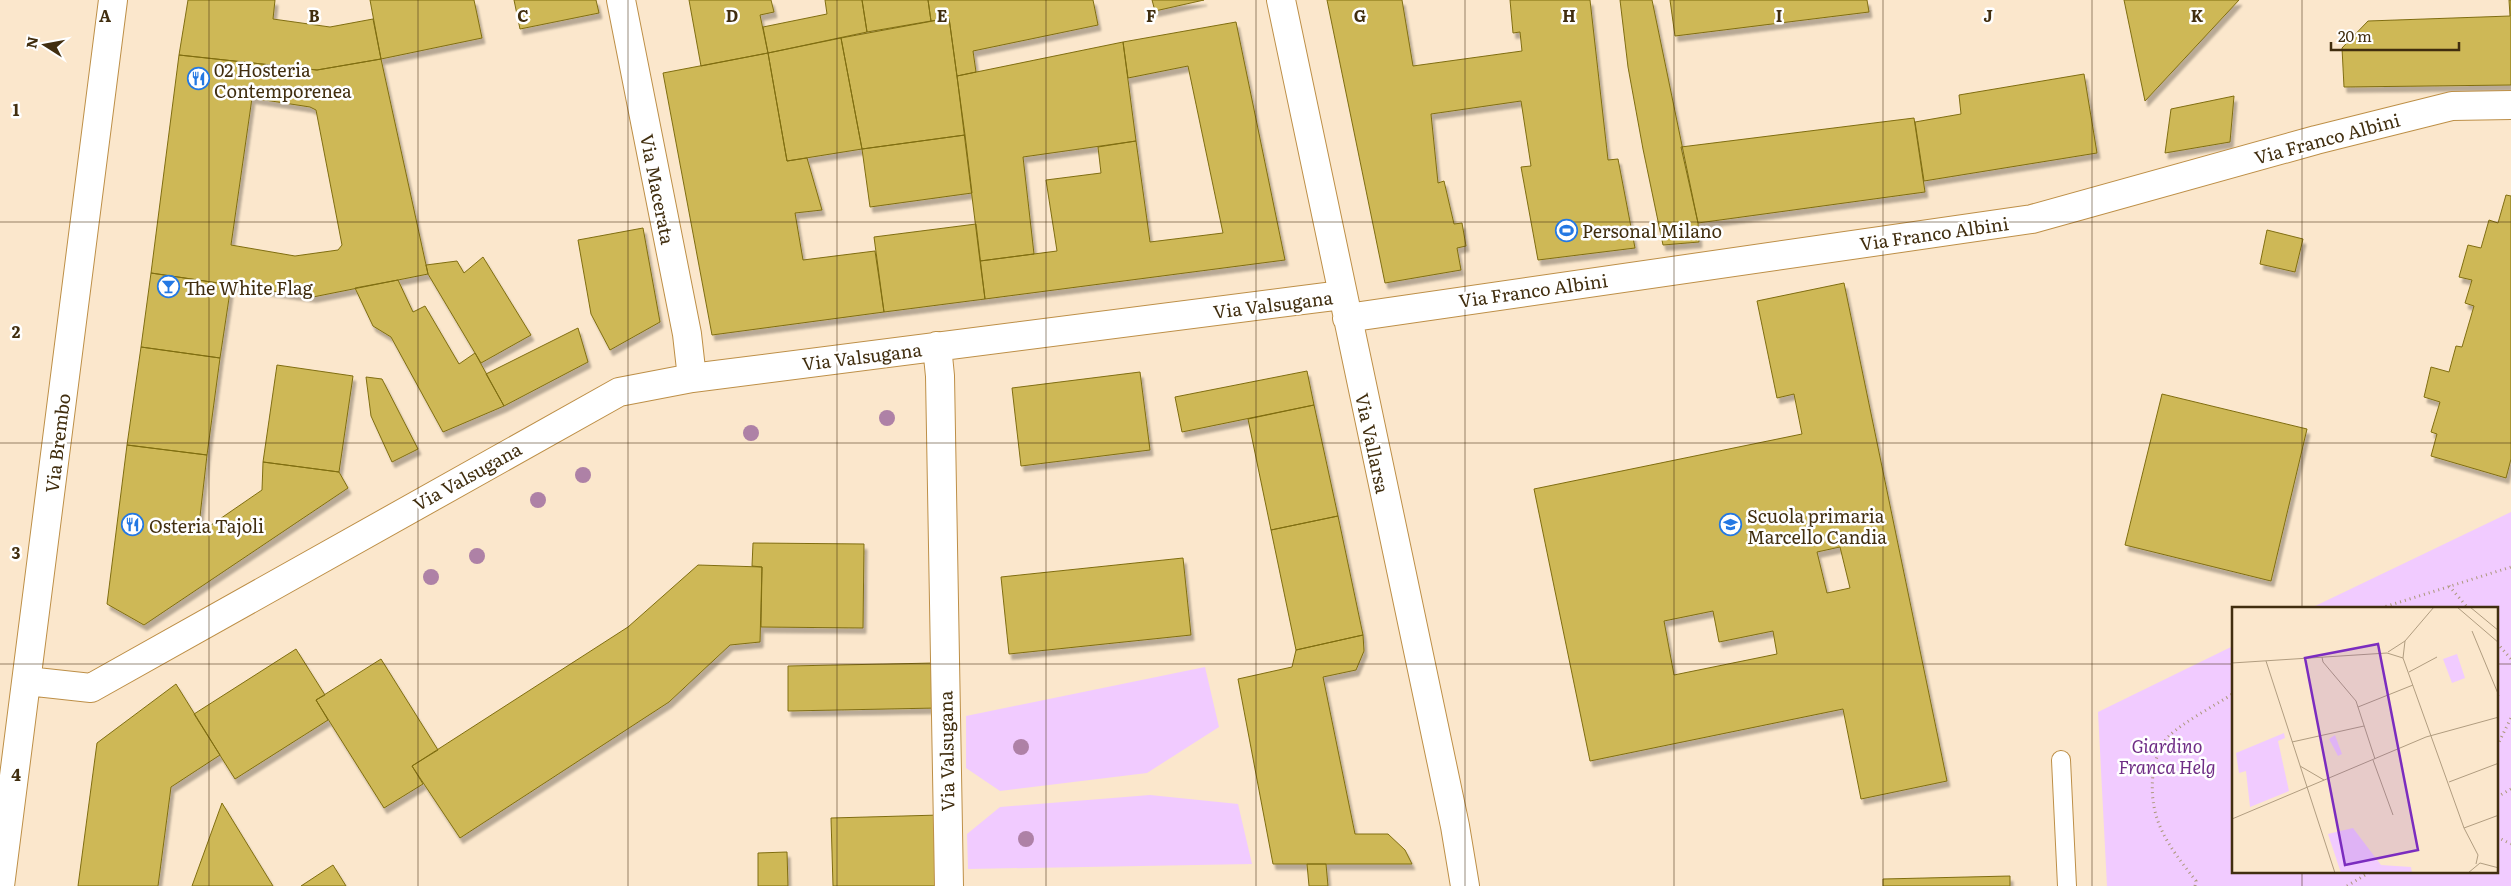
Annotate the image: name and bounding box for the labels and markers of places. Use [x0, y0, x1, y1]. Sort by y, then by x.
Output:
place label: 02 Hosteria Contemporenea [214, 56, 352, 104]
restaurant icon: 02 Hosteria Contemporenea [186, 67, 210, 91]
place label: Personal Milano [1582, 217, 1722, 244]
sports icon: Personal Milano [1554, 218, 1578, 242]
place label: The White Flag [184, 274, 314, 301]
bar icon: The White Flag [156, 275, 180, 299]
place label: Scuola primaria Marcello Candia [1747, 502, 1887, 550]
place label: Osteria Tajoli [149, 512, 264, 539]
restaurant icon: Osteria Tajoli [121, 513, 145, 537]
school or university icon: Scuola primaria Marcello Candia [1719, 513, 1743, 537]

